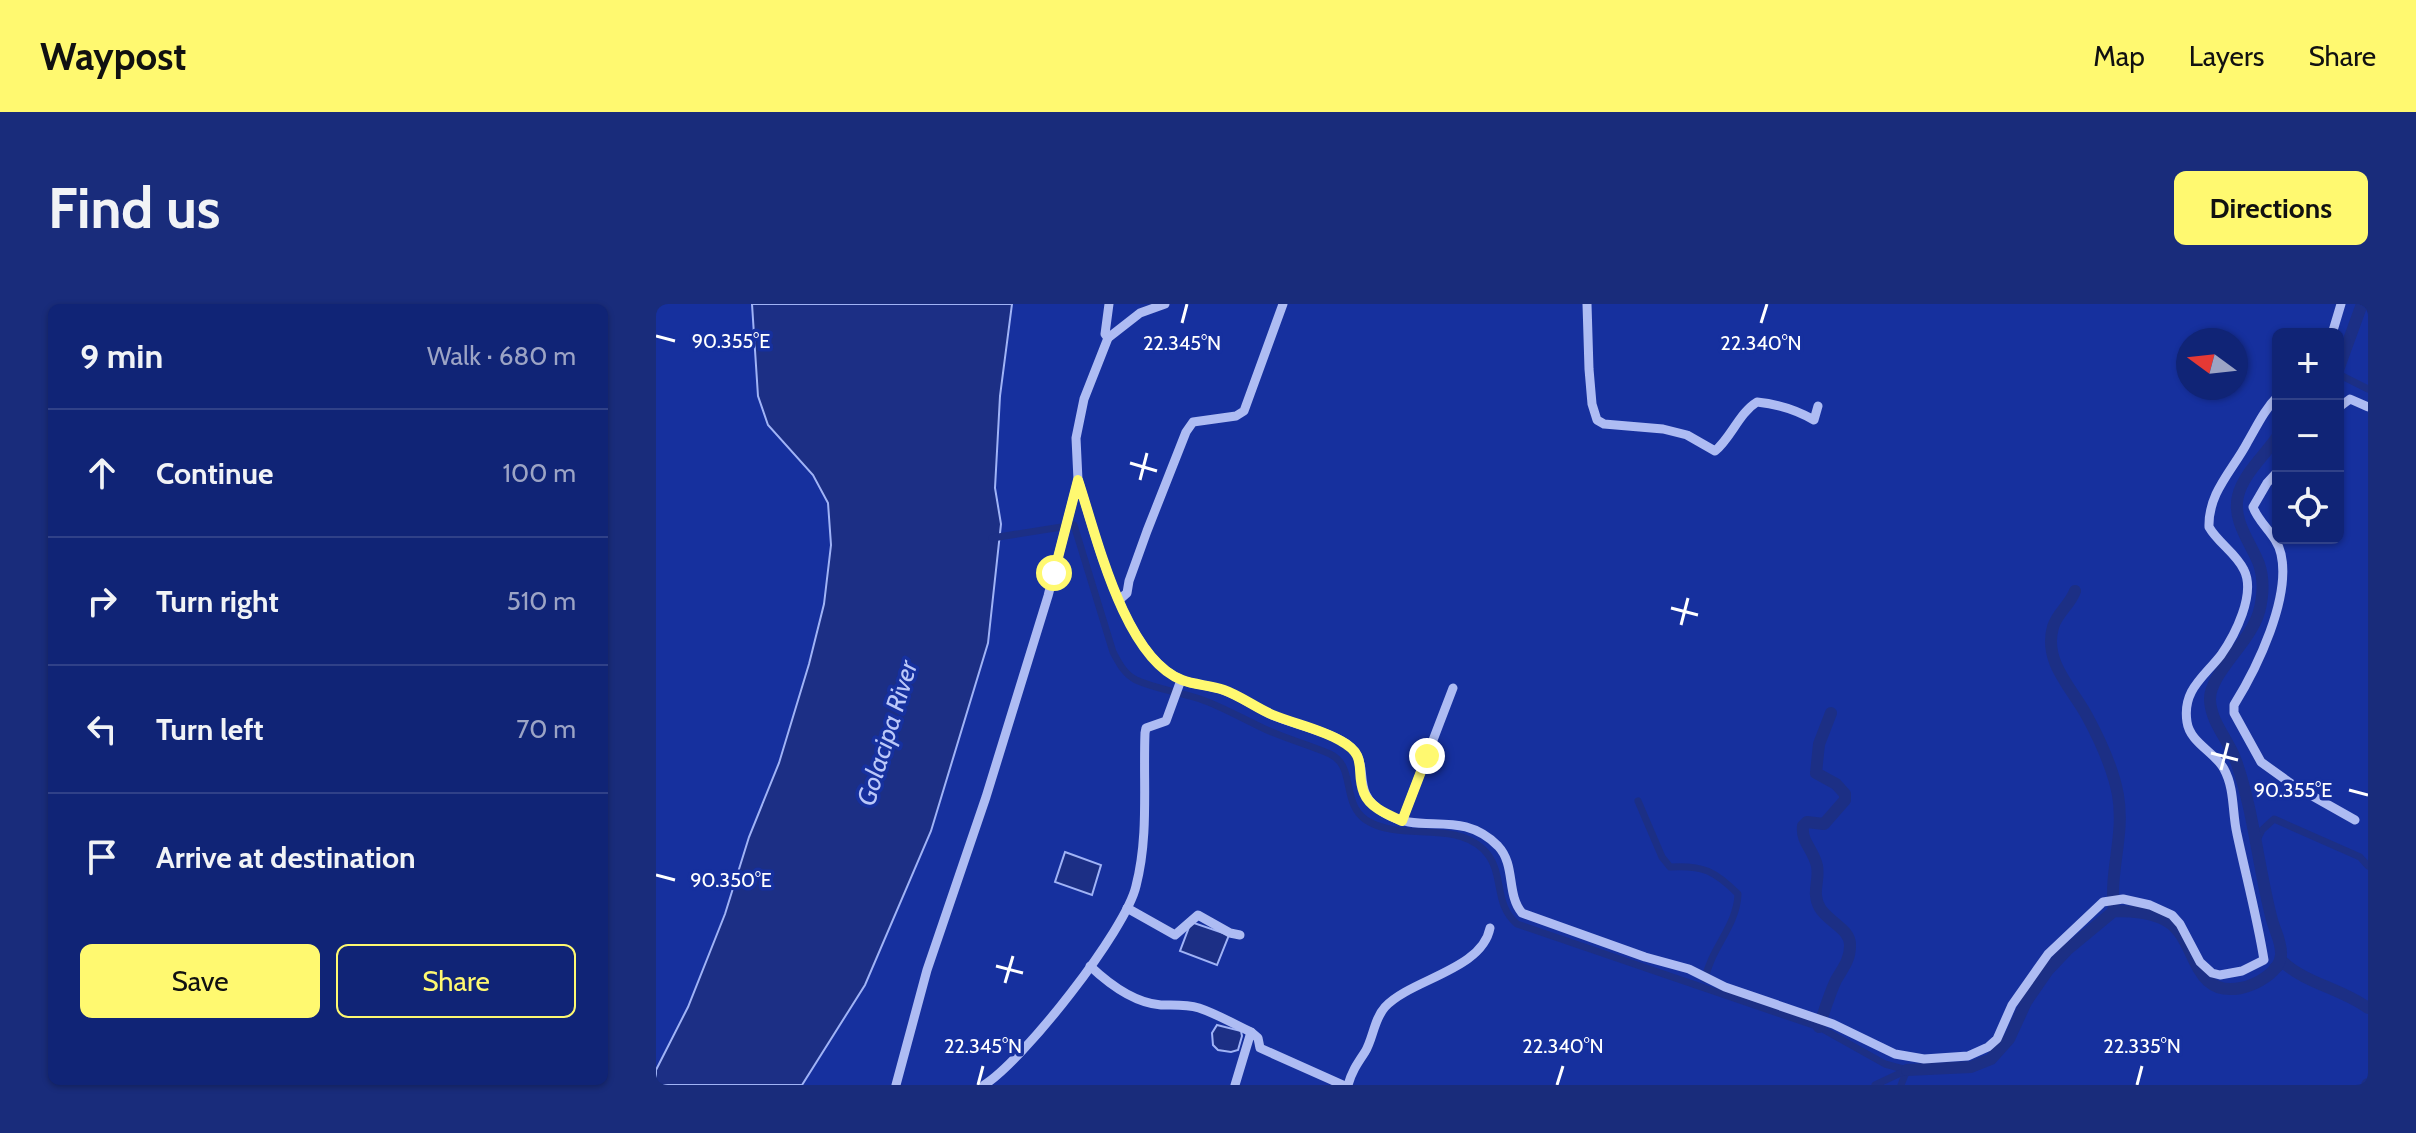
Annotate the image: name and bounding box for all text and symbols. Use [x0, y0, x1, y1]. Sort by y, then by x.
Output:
text: Waypost [40, 33, 186, 80]
text: Map [2093, 39, 2145, 73]
text: Layers [2189, 39, 2264, 73]
text: Share [2308, 39, 2376, 73]
button: Directions [2174, 171, 2368, 245]
text: Find us [48, 174, 221, 242]
north arrow [2176, 328, 2248, 400]
map controls [2272, 328, 2344, 544]
button: + [2272, 328, 2344, 400]
text: 90.355°E [692, 329, 770, 353]
text: 22.345°N [1143, 331, 1221, 355]
text: 22.340°N [1720, 331, 1802, 355]
text: 9 min [80, 335, 163, 377]
text: Walk · 680 m [427, 340, 576, 372]
button: − [2272, 400, 2344, 472]
icon: ahead [80, 451, 124, 495]
text: Continue [156, 455, 273, 492]
text: 100 m [503, 457, 576, 489]
button: locate [2272, 472, 2344, 544]
route start [1036, 555, 1072, 591]
icon: right [80, 579, 124, 623]
text: Turn right [156, 583, 279, 620]
text: 510 m [507, 585, 576, 617]
water label: Golacipa River [850, 656, 925, 809]
icon: left [80, 707, 124, 751]
text: Turn left [156, 711, 264, 748]
text: 70 m [516, 713, 576, 745]
route end [1409, 738, 1445, 774]
text: 90.355°E [2254, 778, 2332, 802]
icon: arrive [80, 835, 124, 879]
text: Arrive at destination [156, 839, 416, 876]
text: 90.350°E [690, 868, 772, 892]
button: Save [80, 944, 320, 1018]
button: Share [336, 944, 576, 1018]
text: 22.345°N [944, 1034, 1022, 1058]
text: 22.340°N [1522, 1034, 1604, 1058]
text: 22.335°N [2103, 1034, 2181, 1058]

